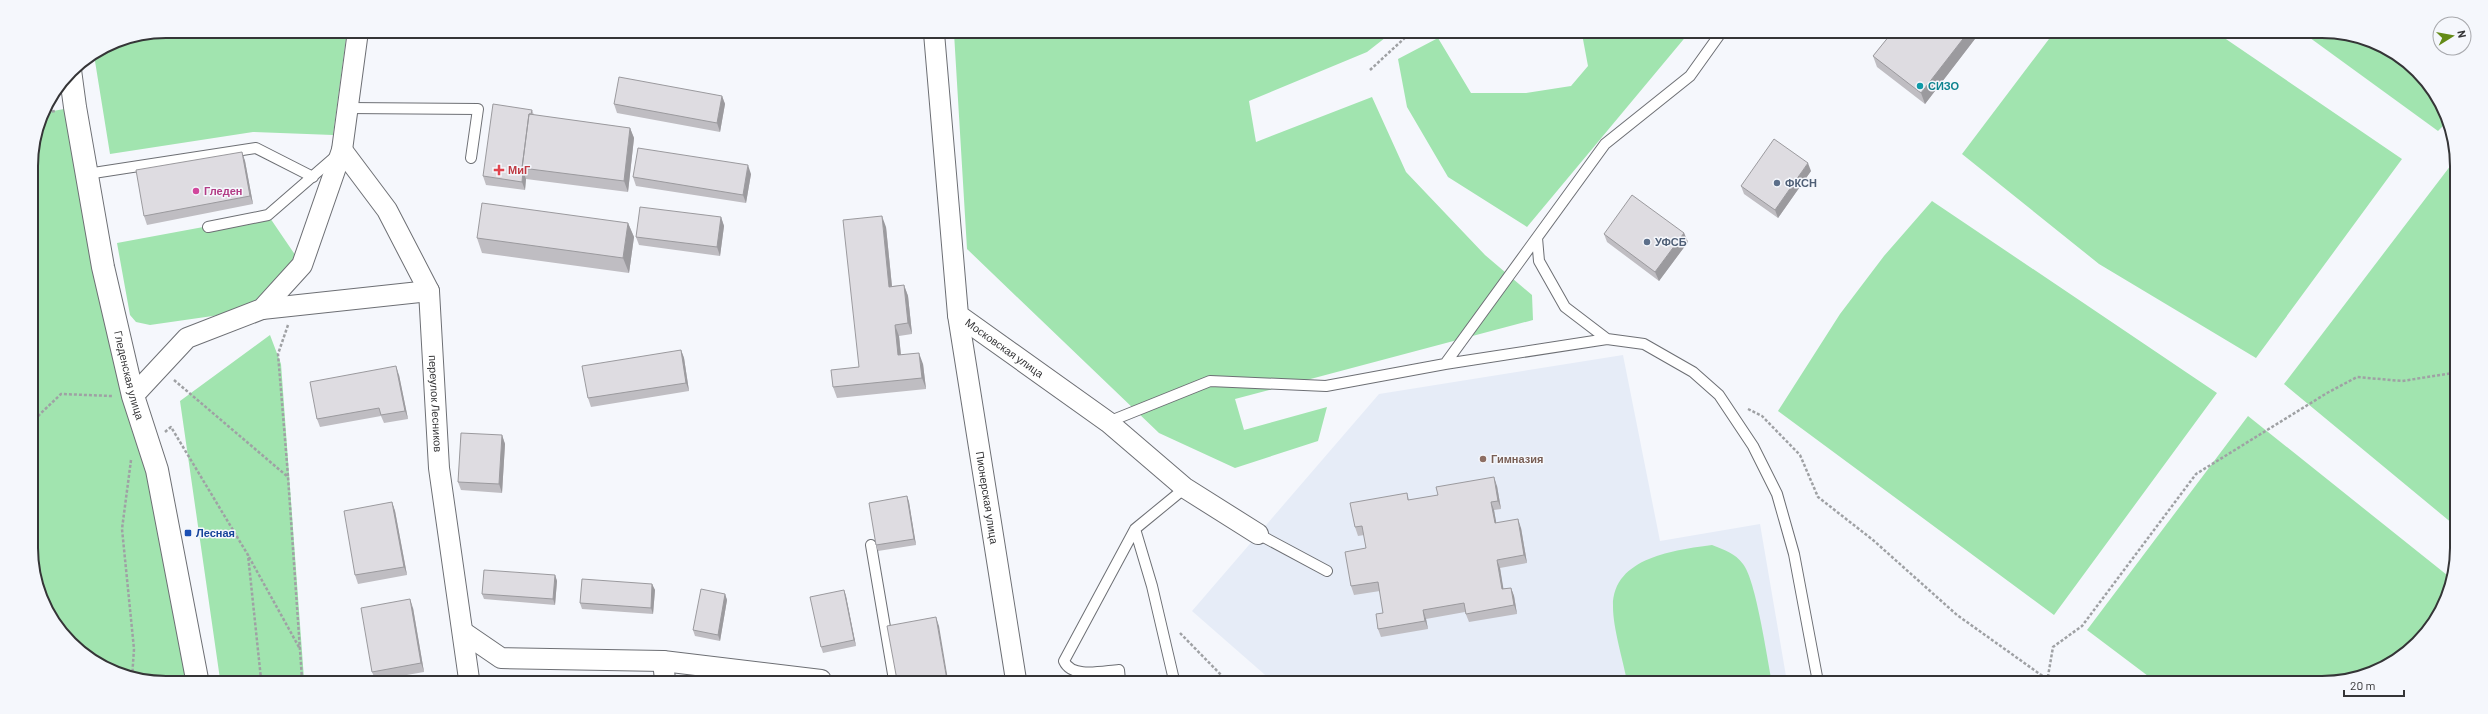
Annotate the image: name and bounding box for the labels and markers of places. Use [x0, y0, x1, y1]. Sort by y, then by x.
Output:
place label: СИЗО [1928, 79, 1960, 92]
marker: СИЗО [1915, 81, 1925, 91]
place label: МиГ [508, 163, 531, 176]
marker: МиГ [493, 164, 505, 176]
place label: ФКСН [1785, 176, 1817, 189]
marker: ФКСН [1772, 178, 1782, 188]
place label: Гледен [204, 184, 242, 197]
marker: Гледен [191, 186, 201, 196]
place label: УФСБ [1655, 235, 1687, 248]
marker: УФСБ [1642, 237, 1652, 247]
place label: Гимназия [1491, 452, 1543, 465]
marker: Гимназия [1478, 454, 1488, 464]
place label: Лесная [196, 526, 235, 539]
marker: Лесная [183, 528, 193, 538]

